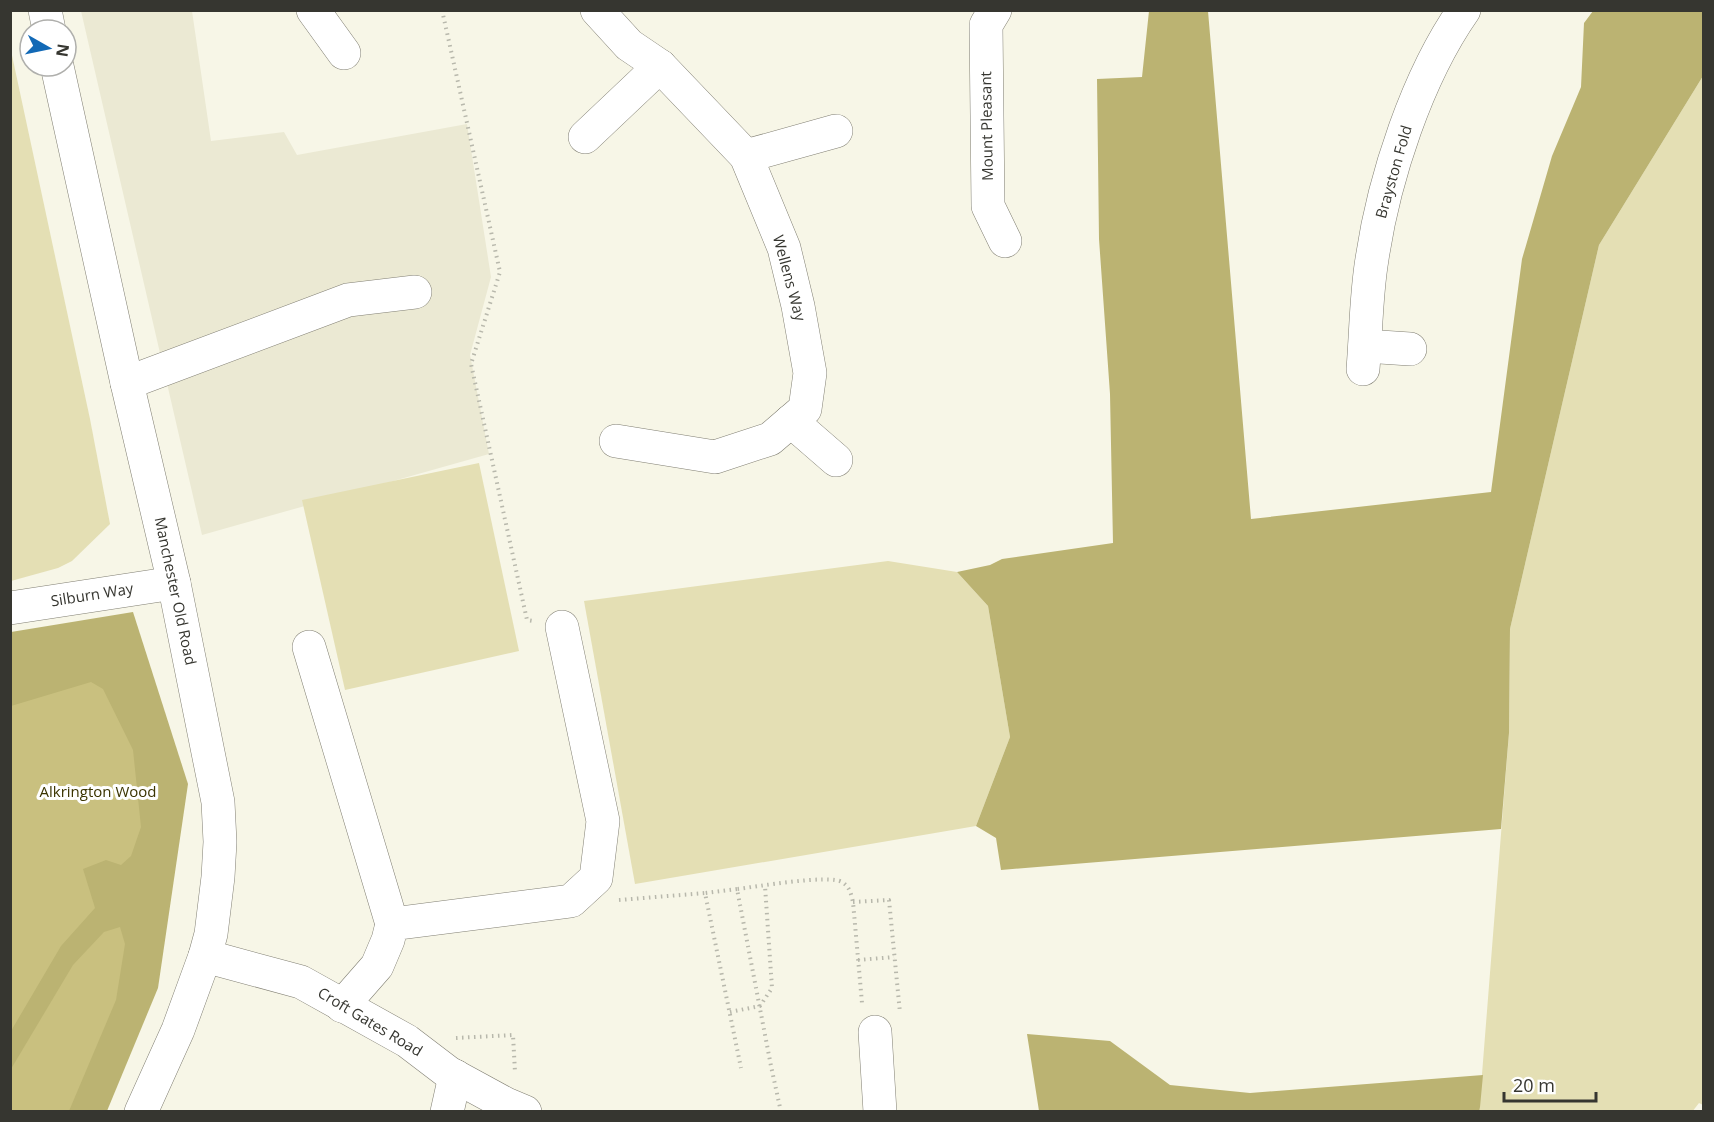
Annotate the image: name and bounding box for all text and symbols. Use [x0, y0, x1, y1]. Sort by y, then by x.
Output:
north arrow [18, 18, 78, 78]
text: N [51, 42, 75, 58]
street label: Mount Pleasant [975, 71, 997, 181]
street label: Brayston Fold [1370, 123, 1416, 221]
street label: Wellens Way [769, 233, 811, 323]
street label: Manchester Old Road [150, 515, 201, 667]
street label: Silburn Way [49, 578, 135, 610]
park label: Alkrington Wood [40, 781, 156, 801]
street label: Croft Gates Road [314, 982, 427, 1060]
scale bar [1504, 1065, 1596, 1103]
text: 20 m [1513, 1073, 1555, 1097]

